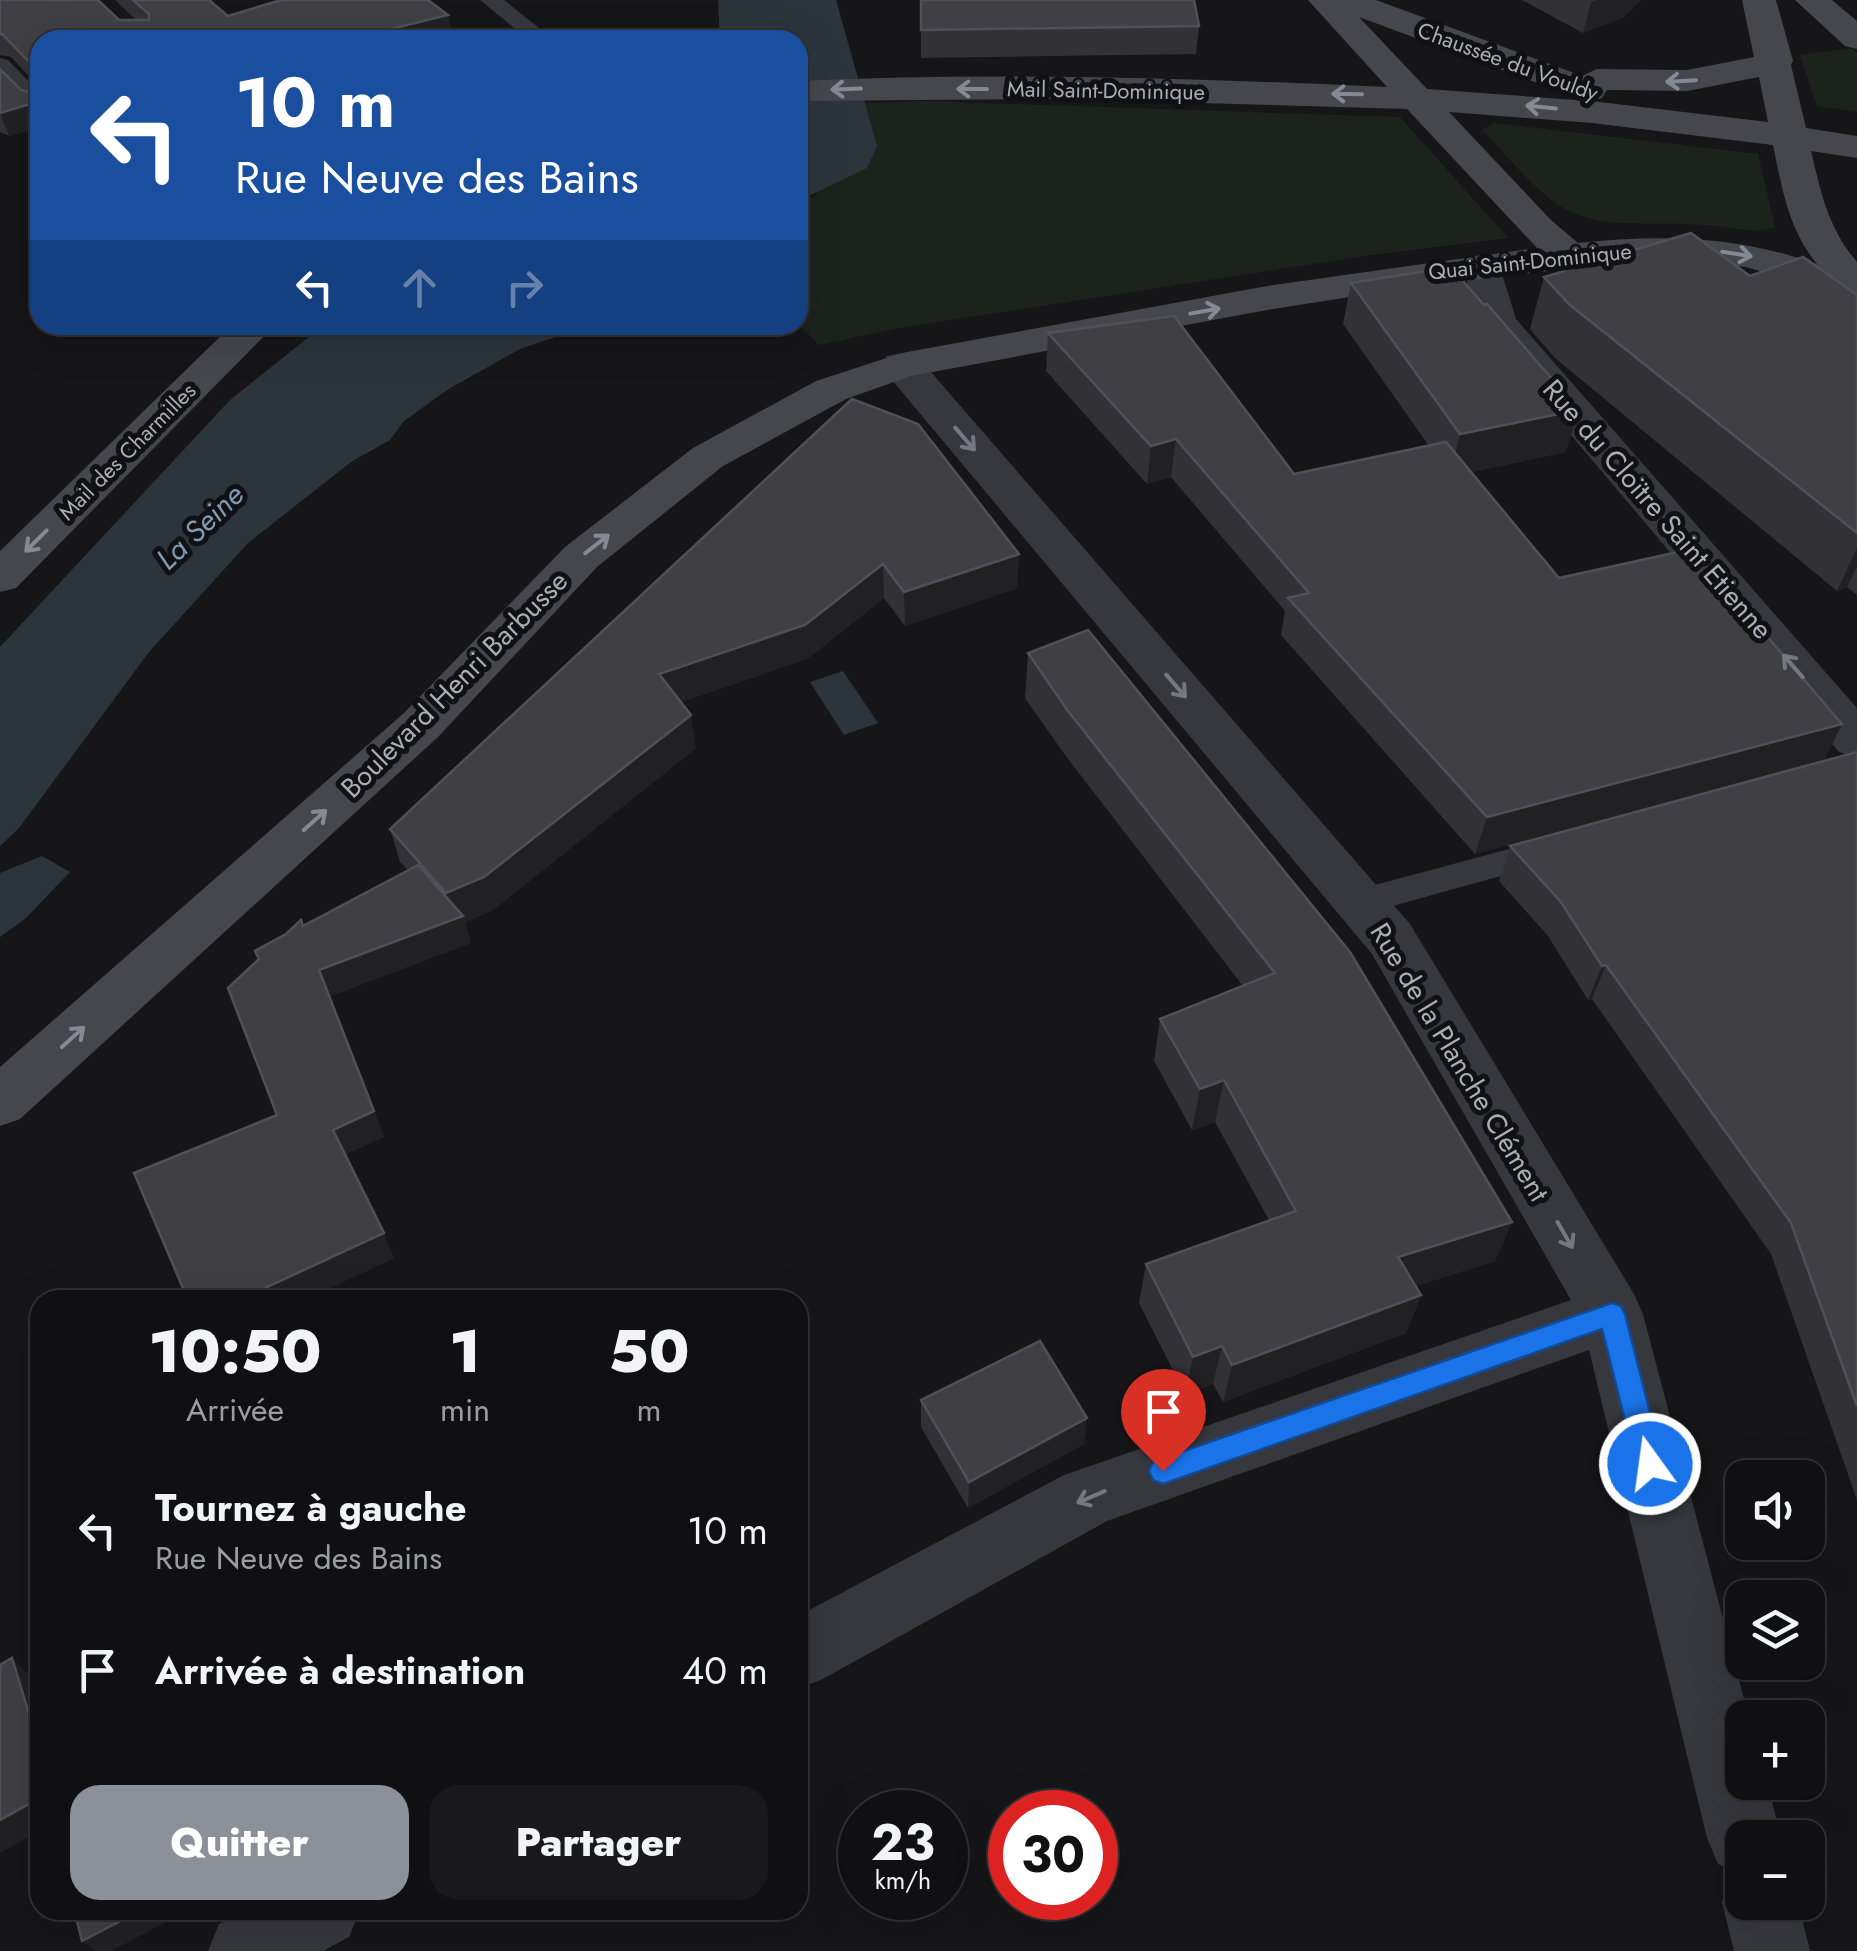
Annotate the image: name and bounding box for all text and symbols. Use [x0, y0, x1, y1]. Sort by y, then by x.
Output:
street label: Chaussée du Vouldy [1413, 13, 1603, 109]
text: 10 m [235, 52, 395, 153]
icon: left [70, 70, 200, 200]
street label: Mail Saint-Dominique [1007, 72, 1205, 108]
one-way arrow [1665, 72, 1698, 91]
one-way arrow [831, 80, 863, 99]
one-way arrow [957, 80, 990, 98]
one-way arrow [1332, 84, 1364, 103]
one-way arrow [1525, 97, 1557, 116]
text: Rue Neuve des Bains [235, 145, 639, 210]
street label: Quai Saint-Dominique [1427, 234, 1633, 288]
one-way arrow [1720, 246, 1752, 264]
icon: left [287, 260, 342, 315]
icon: ahead [392, 260, 447, 315]
icon: right [497, 260, 552, 315]
one-way arrow [1188, 301, 1221, 320]
street label: Rue du Cloïtre Saint Etienne [1533, 370, 1782, 648]
street label: Mail des Charmilles [51, 375, 203, 527]
one-way arrow [954, 426, 976, 452]
water label: La Seine [146, 474, 253, 579]
one-way arrow [24, 528, 48, 552]
one-way arrow [583, 534, 610, 555]
street label: Boulevard Henri Barbusse [331, 561, 577, 807]
one-way arrow [1783, 654, 1805, 680]
one-way arrow [1165, 673, 1187, 699]
one-way arrow [302, 809, 327, 832]
street label: Rue de la Planche Clément [1360, 915, 1559, 1210]
one-way arrow [60, 1025, 85, 1048]
one-way arrow [1555, 1220, 1575, 1249]
text: 10:50 [148, 1308, 322, 1395]
text: 1 [449, 1308, 481, 1395]
text: 50 [609, 1308, 690, 1395]
pin [1121, 1369, 1206, 1472]
icon: arrive [1136, 1384, 1191, 1439]
text: Arrivée [186, 1387, 284, 1433]
text: min [440, 1387, 490, 1433]
text: m [637, 1387, 662, 1433]
position arrow [1598, 1412, 1702, 1516]
map controls [1725, 1460, 1825, 1920]
button: sound [1725, 1460, 1825, 1560]
text: Tournez à gauche [155, 1480, 466, 1535]
one-way arrow [1076, 1489, 1107, 1507]
icon: left [70, 1503, 125, 1558]
text: 10 m [687, 1503, 768, 1558]
text: Rue Neuve des Bains [155, 1535, 442, 1581]
button: layers [1725, 1580, 1825, 1680]
icon: arrive [70, 1643, 125, 1698]
text: Arrivée à destination [155, 1643, 525, 1698]
text: 40 m [682, 1643, 768, 1698]
button: + [1725, 1700, 1825, 1800]
button: Quitter [70, 1785, 409, 1900]
button: Partager [429, 1785, 768, 1900]
speed limit sign: 30 [988, 1790, 1118, 1920]
text: 23 [871, 1806, 935, 1879]
button: − [1725, 1820, 1825, 1920]
text: km/h [875, 1862, 931, 1898]

